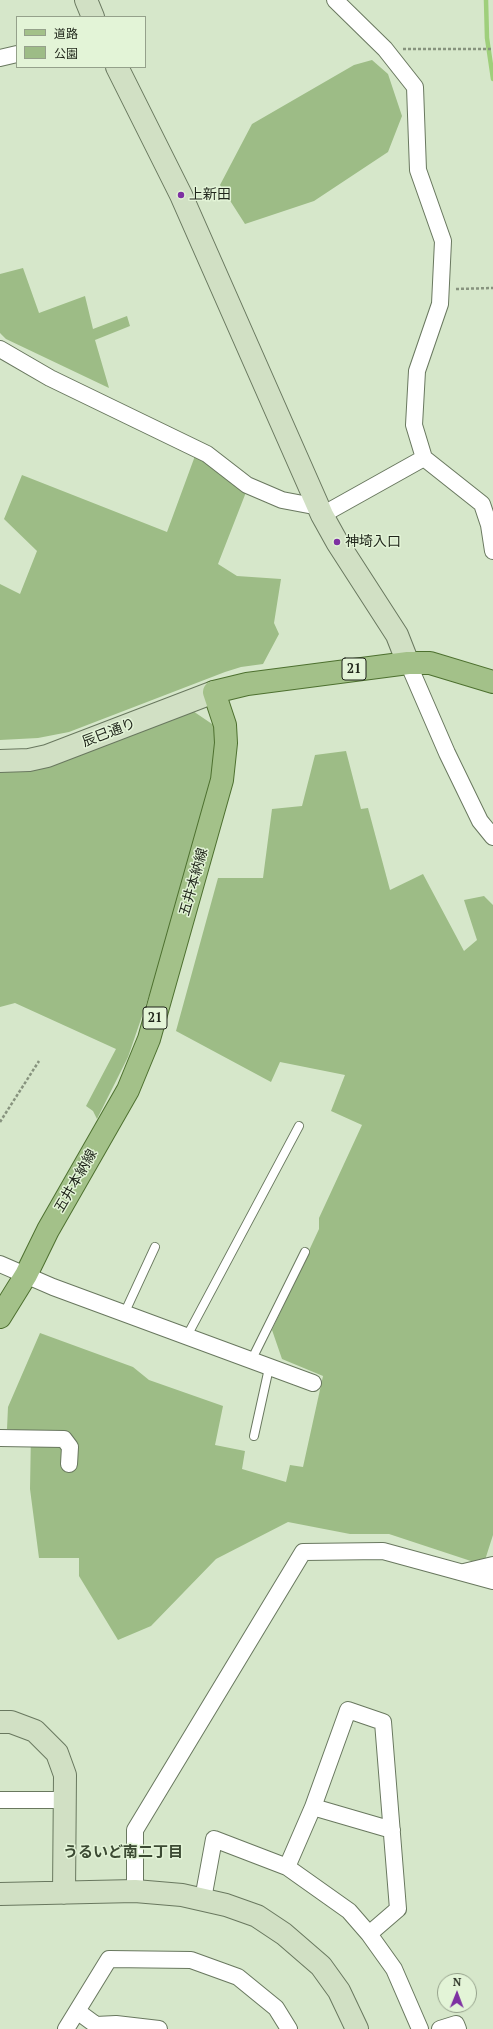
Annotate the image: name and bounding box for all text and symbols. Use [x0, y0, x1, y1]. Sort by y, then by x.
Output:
legend [16, 16, 146, 68]
text: 道路 [54, 26, 78, 41]
text: 公園 [54, 46, 78, 61]
place label: 上新田 [189, 187, 231, 203]
marker: 上新田 [176, 190, 186, 200]
place label: 神埼入口 [345, 534, 401, 550]
marker: 神埼入口 [332, 537, 342, 547]
road number: 21 [342, 658, 366, 680]
street label: 辰巳通り [80, 715, 138, 751]
street label: 五井本納線 [176, 846, 212, 918]
road number: 21 [143, 1007, 167, 1029]
street label: 五井本納線 [51, 1146, 101, 1216]
district label: うるいど南二丁目 [63, 1844, 183, 1862]
north arrow [437, 1973, 477, 2013]
text: N [453, 1975, 461, 1989]

